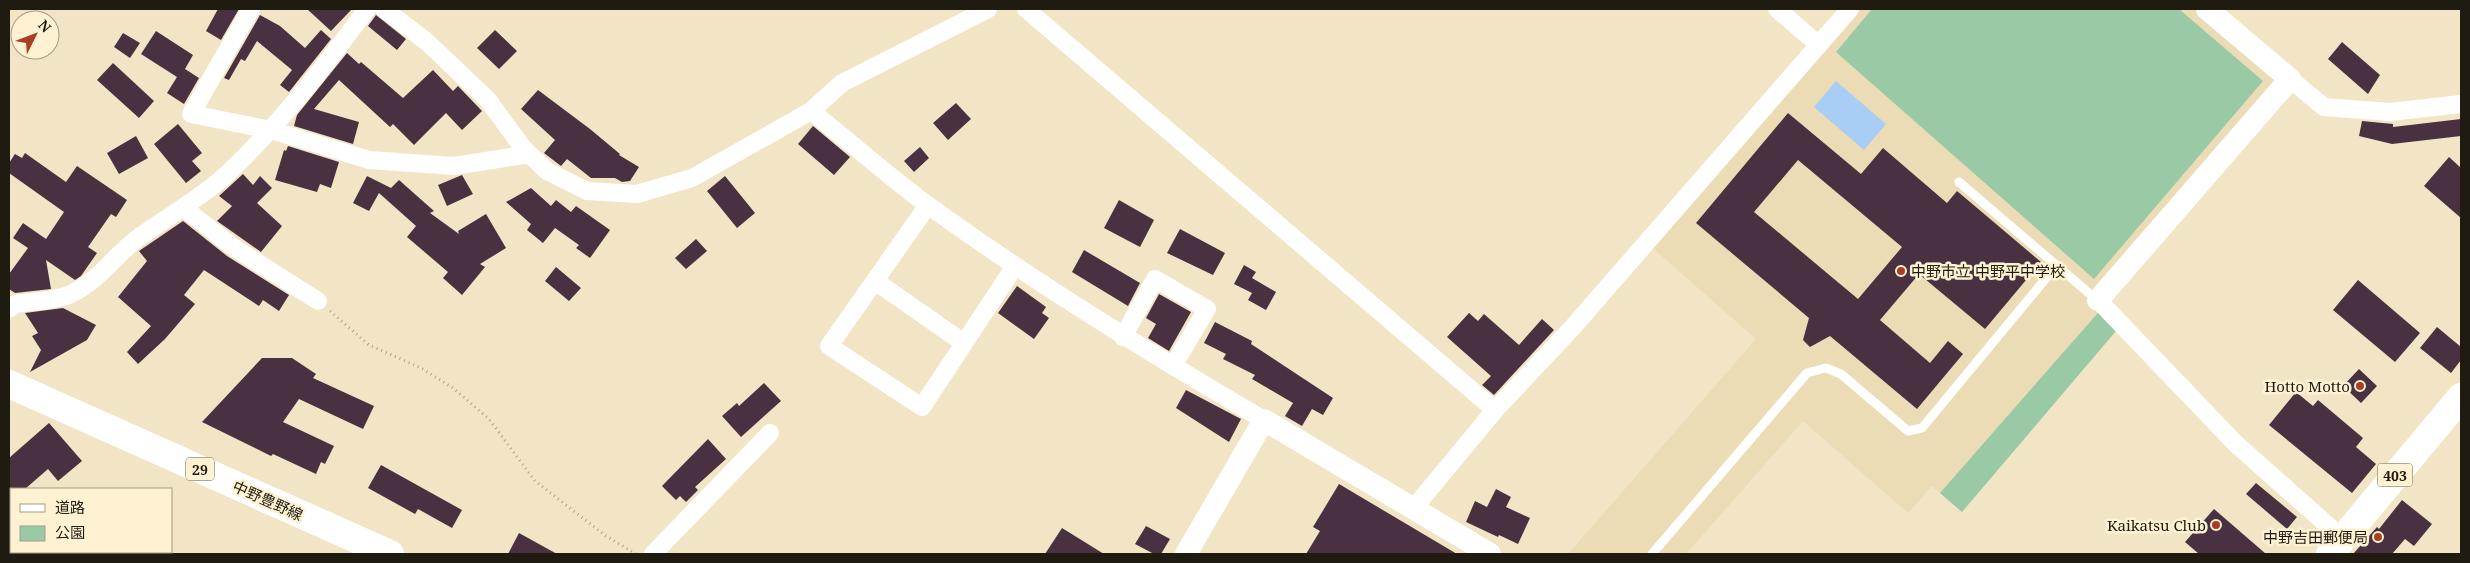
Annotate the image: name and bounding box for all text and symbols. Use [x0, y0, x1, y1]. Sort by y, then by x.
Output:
north arrow [10, 10, 60, 60]
text: N [34, 16, 56, 36]
place label: 中野市立 中野平中学校 [1911, 261, 2065, 281]
marker: 中野市立 中野平中学校 [1895, 265, 1907, 277]
place label: Hotto Motto [2264, 376, 2350, 396]
marker: Hotto Motto [2354, 380, 2366, 392]
road number: 29 [186, 458, 214, 480]
road number: 403 [2378, 464, 2412, 486]
street label: 中野豊野線 [230, 476, 306, 524]
legend [10, 488, 172, 553]
text: 道路 [55, 497, 85, 517]
place label: Kaikatsu Club [2107, 515, 2206, 535]
marker: Kaikatsu Club [2210, 519, 2222, 531]
text: 公園 [55, 522, 85, 542]
place label: 中野吉田郵便局 [2263, 527, 2368, 547]
marker: 中野吉田郵便局 [2372, 531, 2384, 543]

